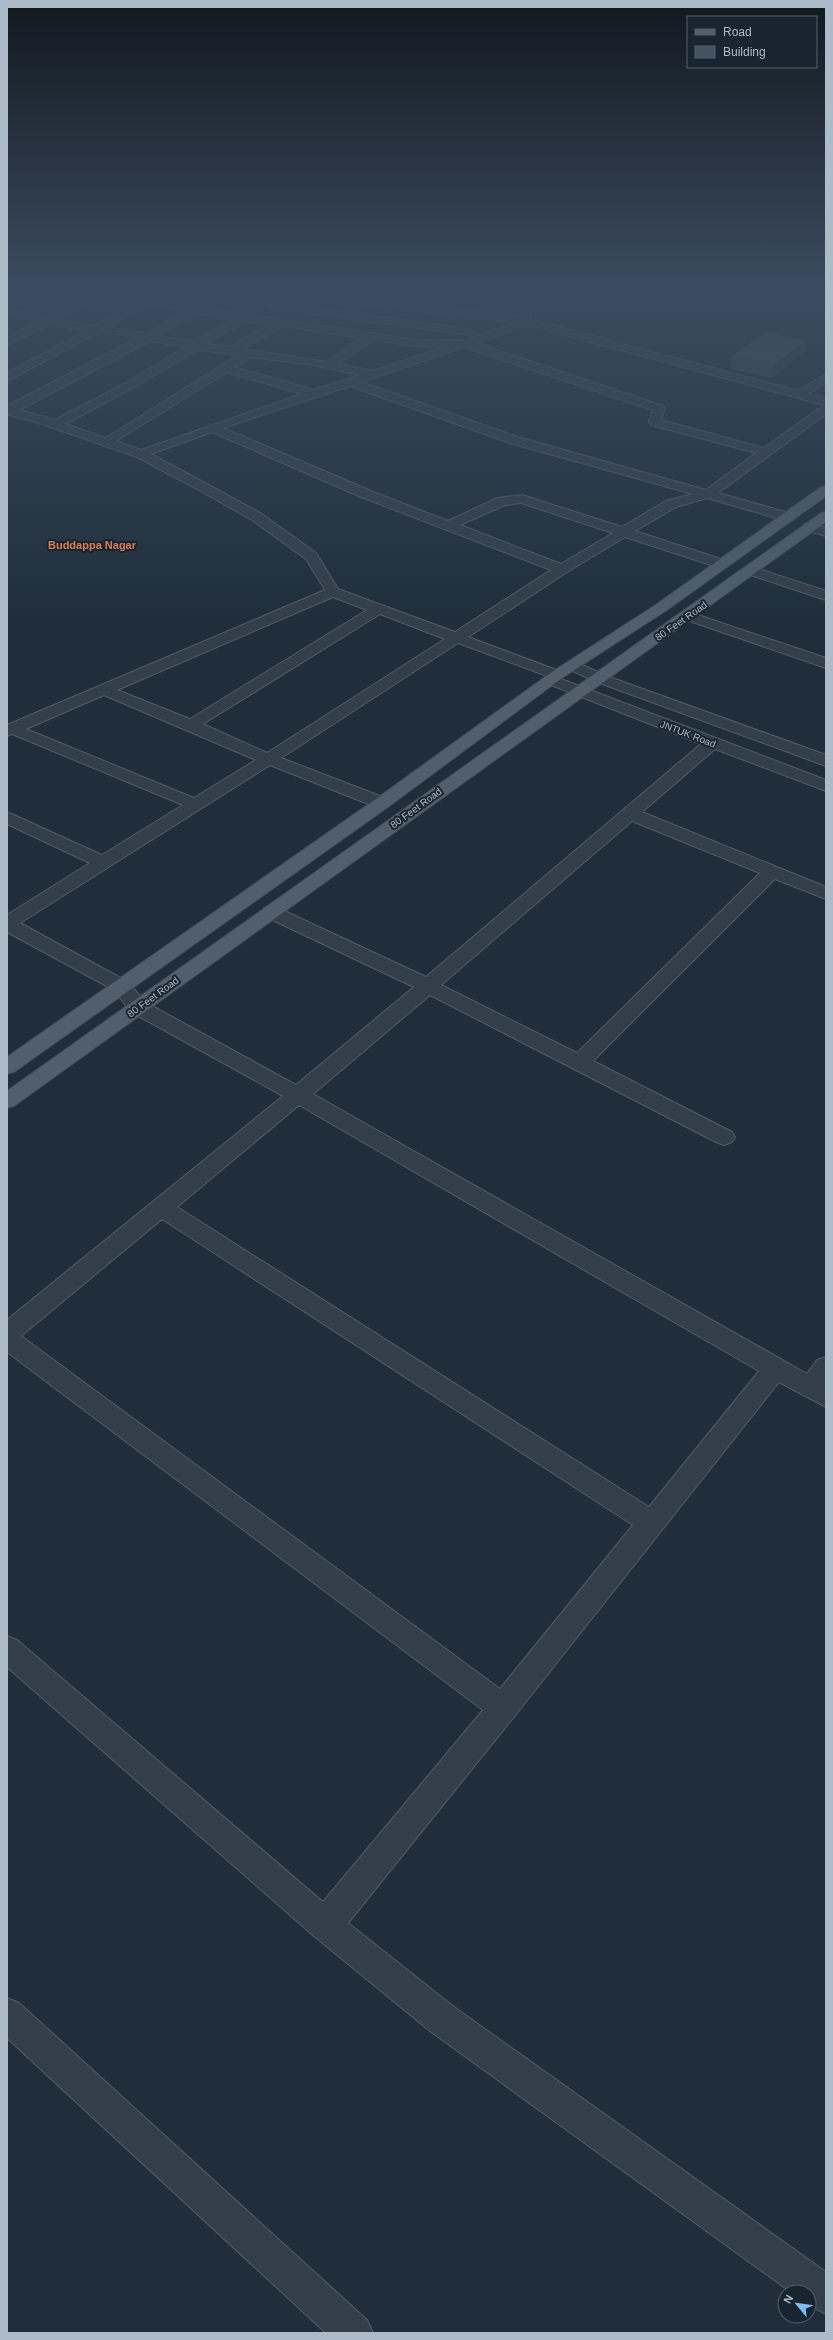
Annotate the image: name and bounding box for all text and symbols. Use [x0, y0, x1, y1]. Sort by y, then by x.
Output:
legend [687, 16, 817, 68]
text: Road [723, 25, 752, 39]
text: Building [723, 45, 766, 59]
district label: Buddappa Nagar [48, 539, 137, 551]
street label: 80 Feet Road [653, 599, 709, 643]
street label: JNTUK Road [659, 718, 717, 750]
street label: 80 Feet Road [388, 786, 444, 830]
street label: 80 Feet Road [125, 975, 181, 1019]
north arrow [777, 2284, 817, 2324]
text: N [781, 2293, 795, 2306]

